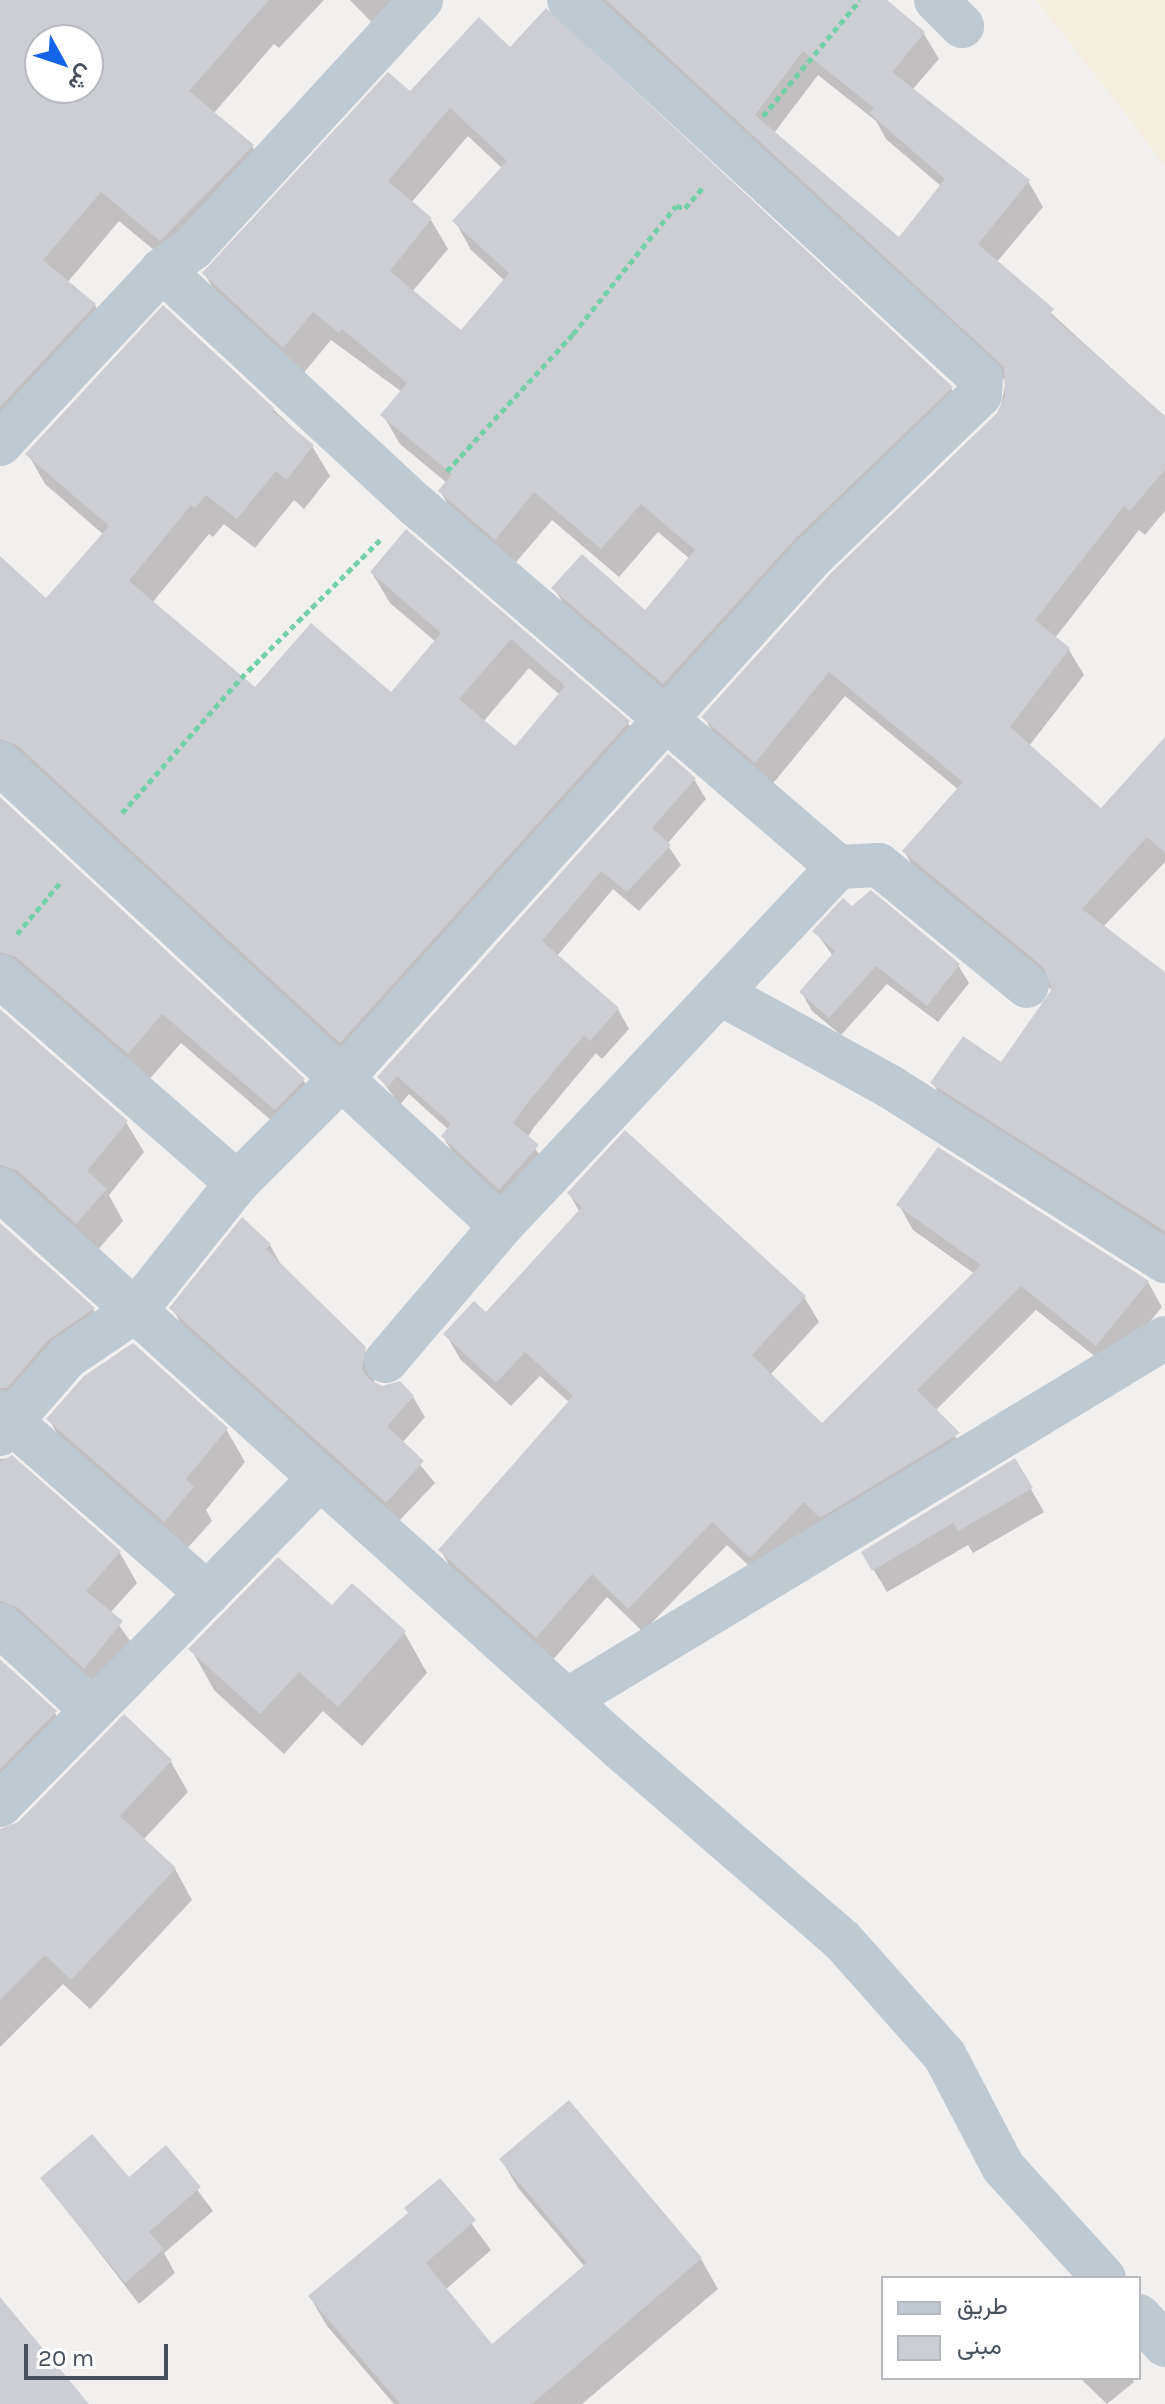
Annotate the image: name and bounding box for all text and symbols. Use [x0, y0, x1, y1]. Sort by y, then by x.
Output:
north arrow [24, 24, 104, 104]
text: ش [62, 60, 99, 97]
legend [881, 2276, 1141, 2380]
text: طريق [957, 2292, 1008, 2320]
scale bar [28, 2328, 172, 2378]
text: مبنى [957, 2332, 1002, 2360]
text: 20 m [38, 2344, 94, 2372]

